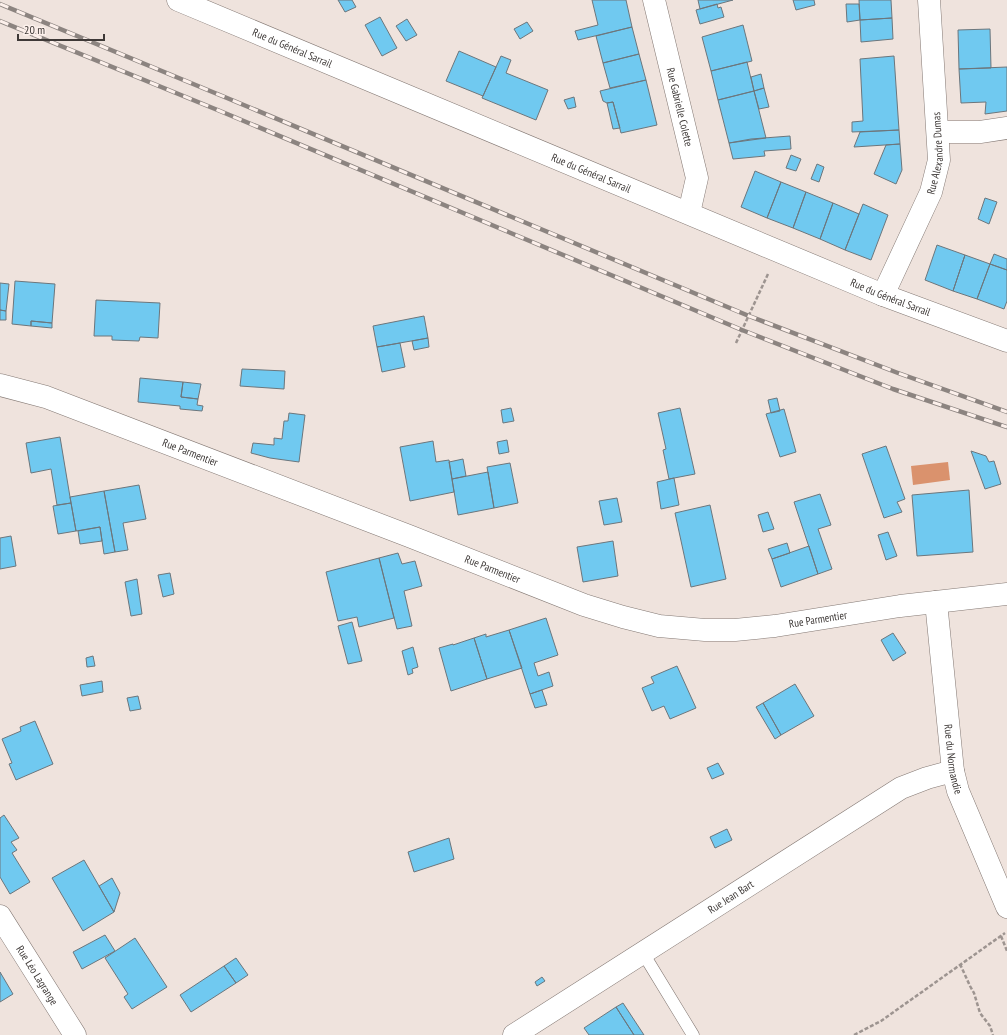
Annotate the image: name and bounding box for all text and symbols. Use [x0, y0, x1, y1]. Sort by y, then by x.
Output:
scale bar [18, 16, 104, 42]
text: 20 m [24, 22, 45, 37]
street label: Rue du Général Sarrail [250, 25, 335, 71]
street label: Rue Gabrielle Colette [664, 66, 696, 148]
street label: Rue Alexandre Dumas [924, 111, 946, 196]
street label: Rue du Général Sarrail [549, 150, 634, 196]
street label: Rue du Général Sarrail [848, 275, 933, 319]
street label: Rue Parmentier [160, 435, 220, 469]
street label: Rue Parmentier [463, 552, 522, 586]
street label: Rue Parmentier [788, 608, 848, 631]
street label: Rue du Normandie [941, 723, 966, 797]
street label: Rue Jean Bart [705, 877, 756, 917]
street label: Rue Léo Lagrange [13, 943, 62, 1008]

